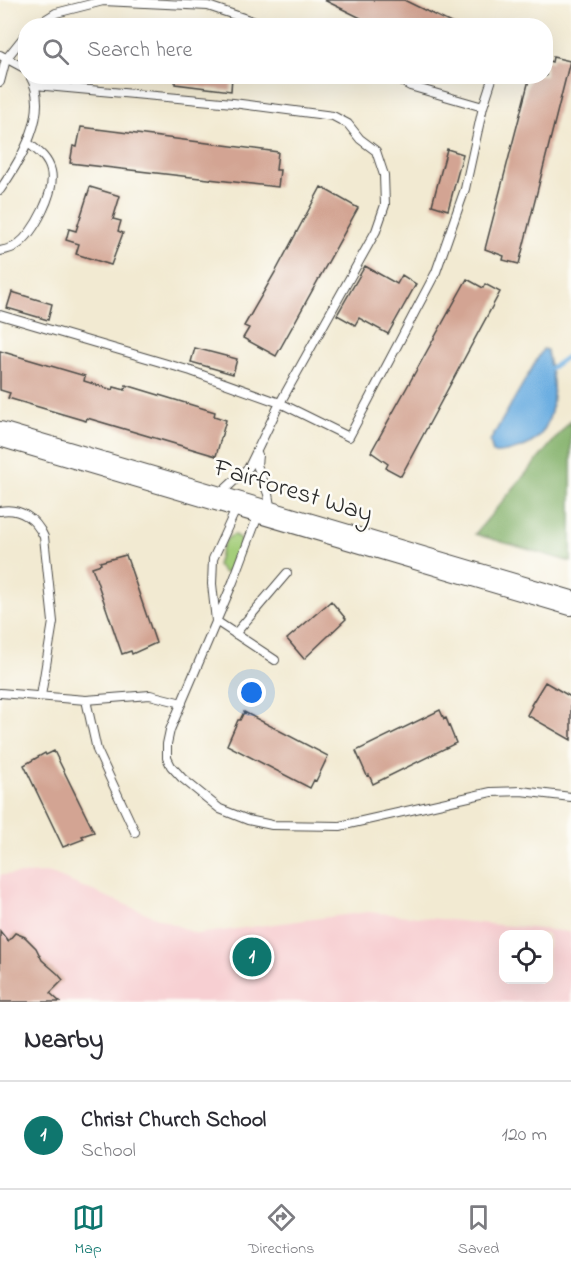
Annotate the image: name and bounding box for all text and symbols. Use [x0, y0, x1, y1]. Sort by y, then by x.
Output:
search box [18, 18, 553, 84]
icon: search [39, 35, 72, 68]
text: Search here [87, 35, 192, 67]
street label: Fairforest Way [208, 449, 377, 534]
your location [237, 678, 266, 707]
map controls [499, 930, 553, 984]
button: locate [499, 930, 553, 984]
pin: 1 [232, 934, 272, 980]
text: Nearby [24, 1022, 103, 1060]
text: Christ Church School [81, 1105, 266, 1137]
text: 1 [40, 1121, 47, 1150]
text: 120 m [502, 1121, 547, 1150]
text: School [81, 1137, 136, 1166]
tab: Map [72, 1201, 105, 1261]
tab: Directions [248, 1201, 314, 1261]
tab: Saved [458, 1201, 499, 1261]

